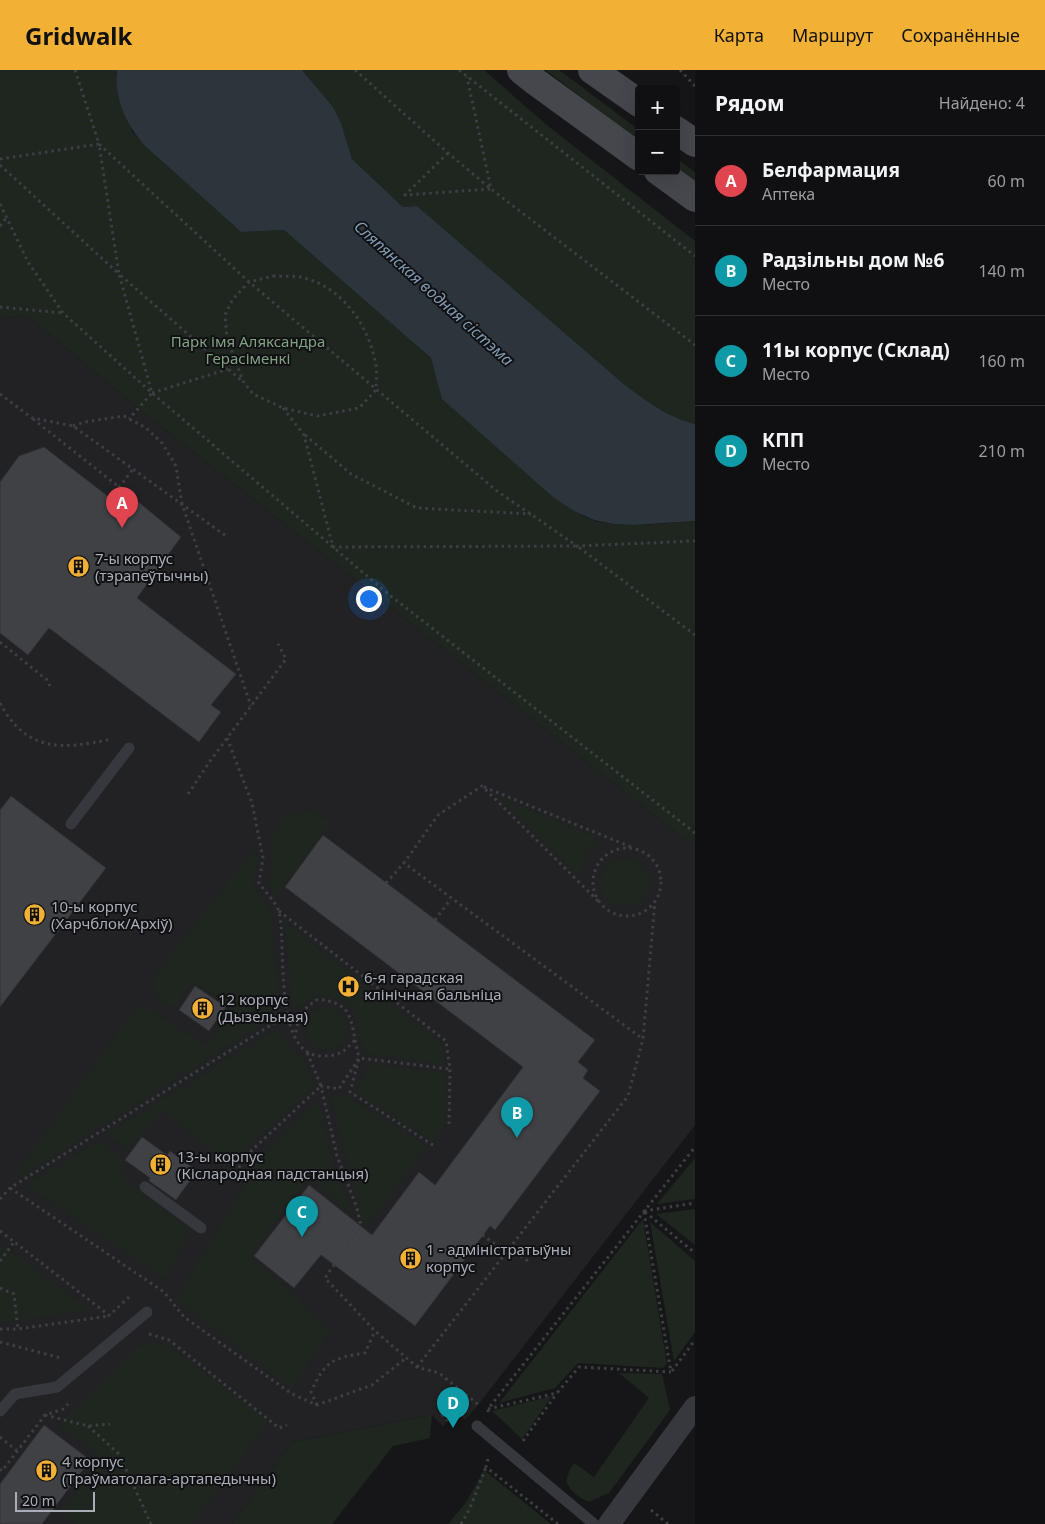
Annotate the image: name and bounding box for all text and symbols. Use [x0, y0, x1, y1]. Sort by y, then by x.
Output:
text: Gridwalk [25, 19, 132, 52]
text: Карта [714, 23, 764, 47]
text: Маршрут [792, 23, 873, 47]
text: Сохранённые [901, 23, 1020, 47]
map controls [635, 85, 680, 175]
button: + [635, 85, 680, 130]
text: Рядом [715, 89, 785, 117]
text: Найдено: 4 [939, 92, 1025, 114]
button: − [635, 130, 680, 175]
text: Белфармация [762, 157, 900, 183]
text: A [725, 170, 737, 192]
text: 60 m [988, 170, 1025, 192]
text: Аптека [762, 183, 815, 205]
water label: Сляпянская водная сістэма [350, 215, 518, 371]
text: Радзільны дом №6 [762, 247, 944, 273]
text: B [726, 260, 736, 282]
text: 140 m [978, 260, 1025, 282]
text: Место [762, 273, 810, 295]
park label: Парк імя Аляксандра Герасіменкі [171, 331, 325, 368]
text: 11ы корпус (Склад) [762, 337, 950, 363]
text: C [726, 350, 736, 372]
text: 160 m [978, 350, 1025, 372]
text: Место [762, 363, 810, 385]
text: КПП [762, 427, 804, 453]
text: D [725, 440, 737, 462]
text: 210 m [978, 440, 1025, 462]
text: Место [762, 453, 810, 475]
pin: A [106, 487, 138, 528]
place label: 7-ы корпус (тэрапеўтычны) [95, 548, 208, 585]
building icon: 7-ы корпус (тэрапеўтычны) [67, 555, 91, 579]
your location [356, 586, 382, 612]
place label: 10-ы корпус (Харчблок/Архіў) [51, 896, 173, 933]
building icon: 10-ы корпус (Харчблок/Архіў) [23, 903, 47, 927]
place label: 6-я гарадская клінічная бальніца [364, 967, 502, 1004]
hospital icon: 6-я гарадская клінічная бальніца [336, 974, 360, 998]
place label: 12 корпус (Дызельная) [218, 989, 308, 1026]
building icon: 12 корпус (Дызельная) [190, 996, 214, 1020]
pin: B [501, 1097, 533, 1138]
place label: 13-ы корпус (Кіслародная падстанцыя) [177, 1146, 369, 1183]
building icon: 13-ы корпус (Кіслародная падстанцыя) [149, 1153, 173, 1177]
pin: C [286, 1196, 318, 1237]
place label: 1 - адміністратыўны корпус [426, 1239, 571, 1276]
building icon: 1 - адміністратыўны корпус [398, 1246, 422, 1270]
pin: D [437, 1387, 469, 1428]
place label: 4 корпус (Траўматолага-артапедычны) [62, 1451, 276, 1488]
building icon: 4 корпус (Траўматолага-артапедычны) [34, 1458, 58, 1482]
scale bar [15, 1489, 95, 1512]
text: 20 m [22, 1491, 55, 1510]

